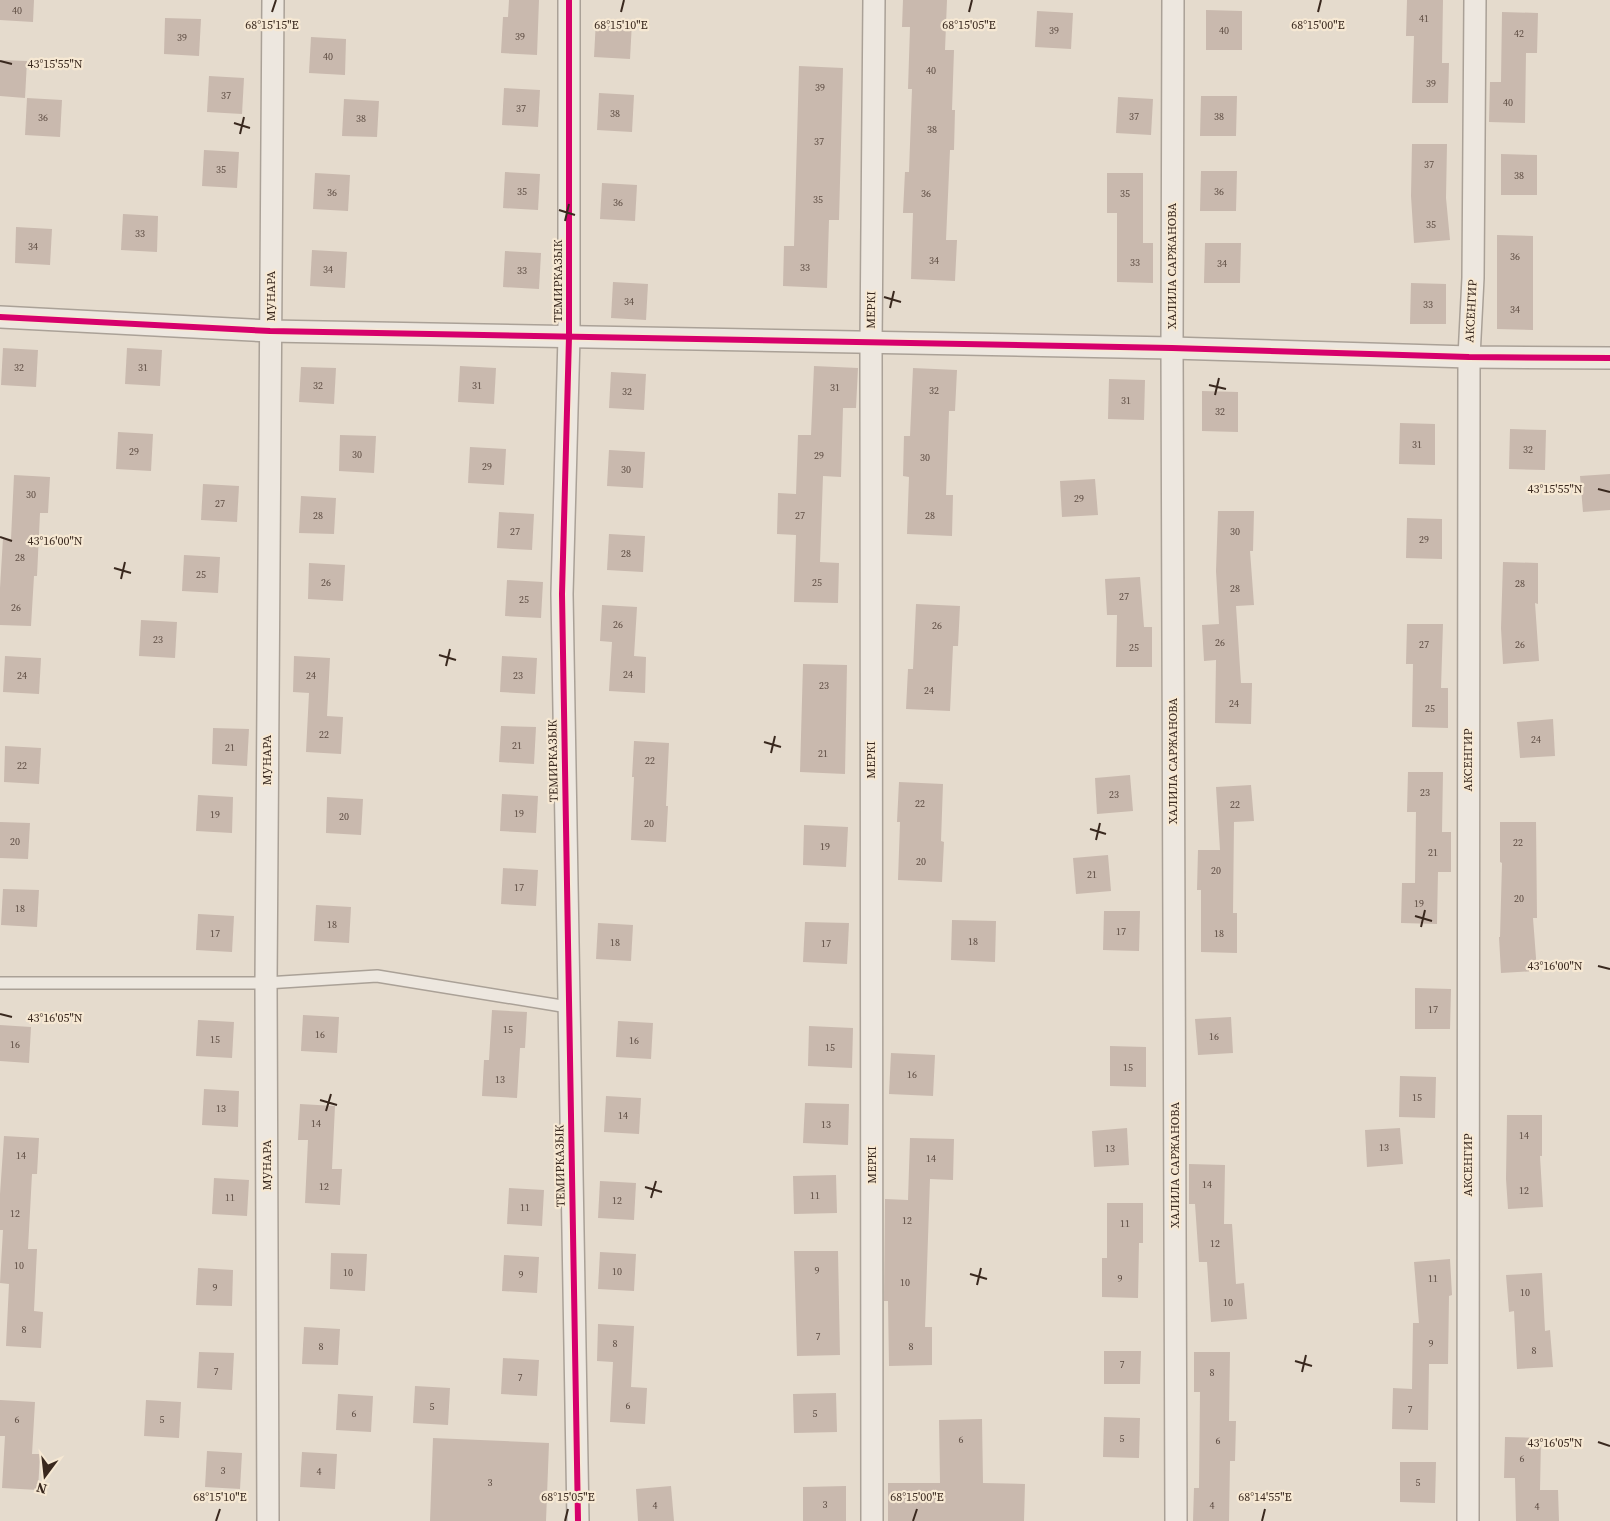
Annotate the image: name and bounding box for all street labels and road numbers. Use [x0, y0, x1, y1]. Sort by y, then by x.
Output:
street label: ХАЛИЛА САРЖАНОВА [1164, 203, 1180, 329]
street label: ТЕМИРКАЗЫК [550, 239, 566, 322]
street label: МУНАРА [263, 271, 279, 321]
street label: АКСЕНГИР [1461, 279, 1481, 343]
street label: МЕРКІ [863, 291, 879, 329]
street label: ХАЛИЛА САРЖАНОВА [1165, 698, 1181, 824]
street label: ТЕМИРКАЗЫК [544, 719, 562, 803]
street label: АКСЕНГИР [1460, 729, 1476, 791]
street label: МУНАРА [259, 735, 275, 785]
street label: МЕРКІ [863, 741, 879, 779]
street label: ХАЛИЛА САРЖАНОВА [1167, 1102, 1183, 1228]
street label: ТЕМИРКАЗЫК [551, 1124, 569, 1208]
street label: АКСЕНГИР [1460, 1134, 1476, 1196]
street label: МУНАРА [259, 1140, 275, 1190]
street label: МЕРКІ [864, 1146, 880, 1184]

